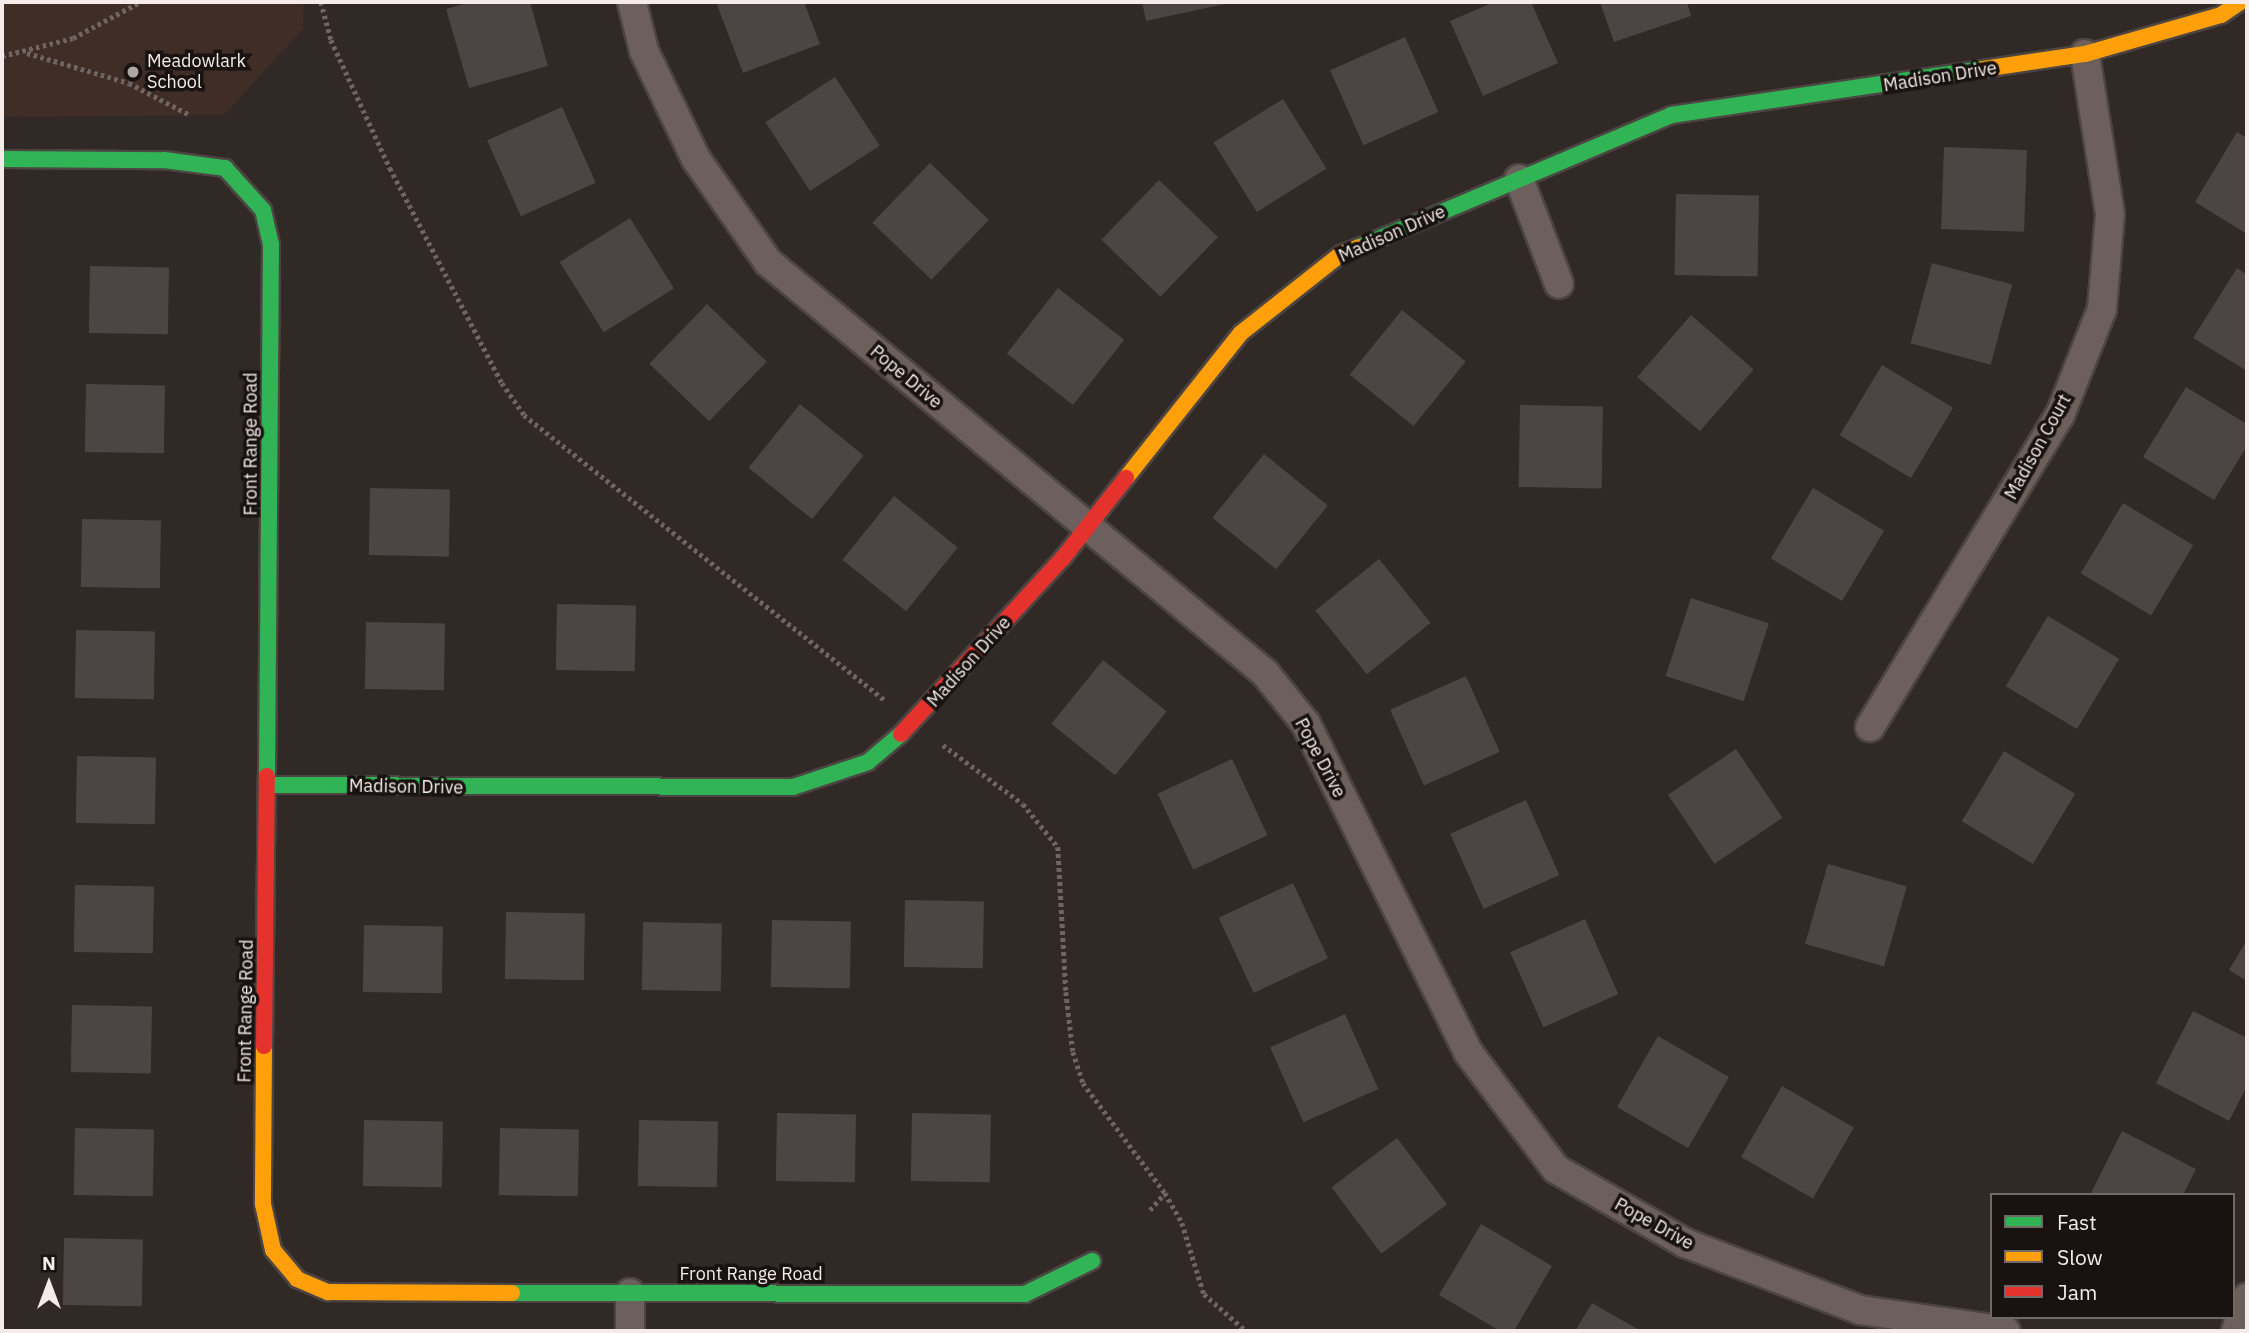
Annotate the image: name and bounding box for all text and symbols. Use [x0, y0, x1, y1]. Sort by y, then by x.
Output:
place label: Meadowlark School [147, 51, 246, 94]
street label: Madison Drive [1882, 57, 1998, 97]
marker: Meadowlark School [125, 64, 141, 80]
street label: Madison Drive [1335, 201, 1449, 267]
street label: Pope Drive [866, 341, 946, 413]
street label: Front Range Road [240, 372, 262, 516]
street label: Madison Court [2000, 391, 2076, 503]
street label: Madison Drive [923, 612, 1015, 712]
street label: Pope Drive [1290, 715, 1350, 801]
street label: Madison Drive [349, 775, 463, 799]
street label: Front Range Road [234, 939, 258, 1083]
street label: Pope Drive [1611, 1193, 1697, 1255]
legend [1990, 1193, 2235, 1319]
text: Fast [2057, 1208, 2097, 1236]
text: Slow [2057, 1243, 2103, 1271]
north arrow [14, 1249, 84, 1319]
text: N [42, 1251, 56, 1275]
street label: Front Range Road [679, 1263, 823, 1285]
text: Jam [2057, 1278, 2097, 1306]

